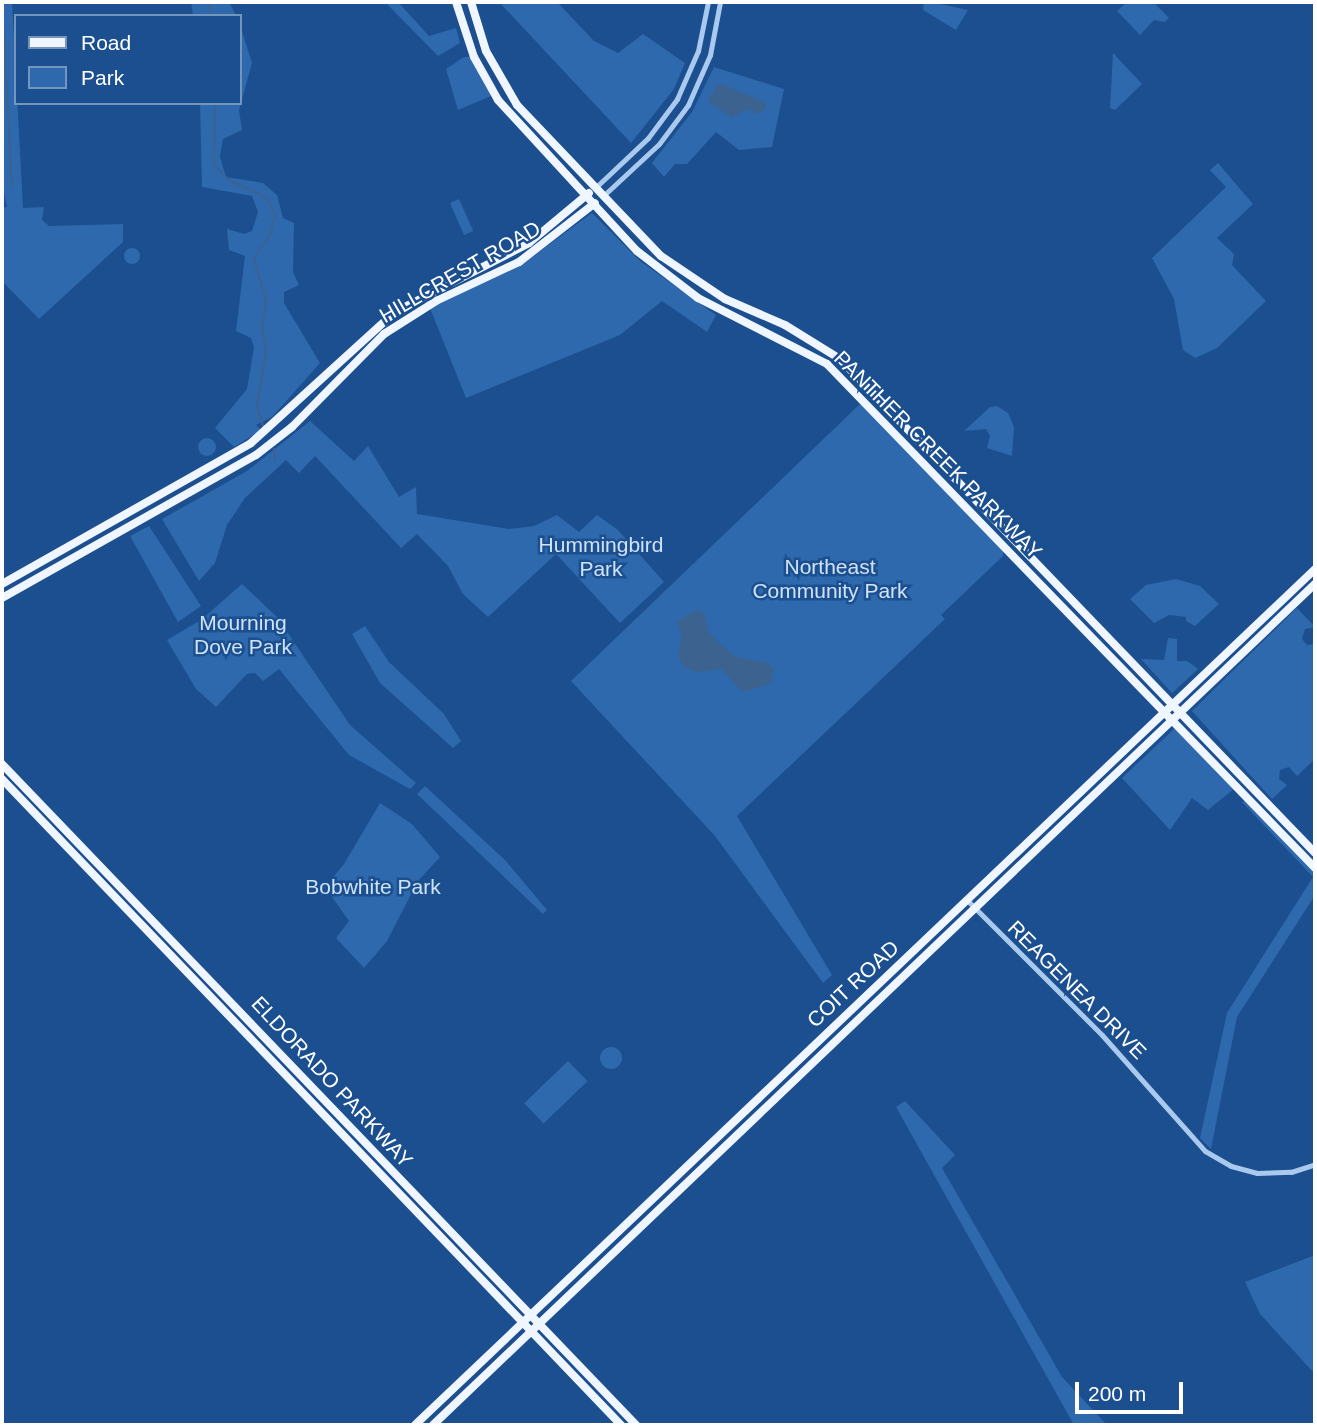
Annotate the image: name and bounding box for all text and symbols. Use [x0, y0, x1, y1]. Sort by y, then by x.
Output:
legend [14, 14, 242, 105]
text: Road [81, 31, 131, 54]
text: Park [81, 66, 124, 89]
street label: HILLCREST ROAD [375, 216, 545, 328]
street label: PANTHER CREEK PARKWAY [829, 346, 1047, 564]
park label: Hummingbird Park [539, 532, 663, 582]
park label: Northeast Community Park [752, 554, 908, 604]
park label: Mourning Dove Park [194, 610, 292, 660]
park label: Bobwhite Park [305, 874, 441, 900]
street label: REAGENEA DRIVE [1002, 915, 1152, 1065]
street label: COIT ROAD [802, 935, 904, 1033]
street label: ELDORADO PARKWAY [246, 991, 418, 1173]
scale bar [1079, 1368, 1188, 1412]
text: 200 m [1088, 1382, 1146, 1405]

